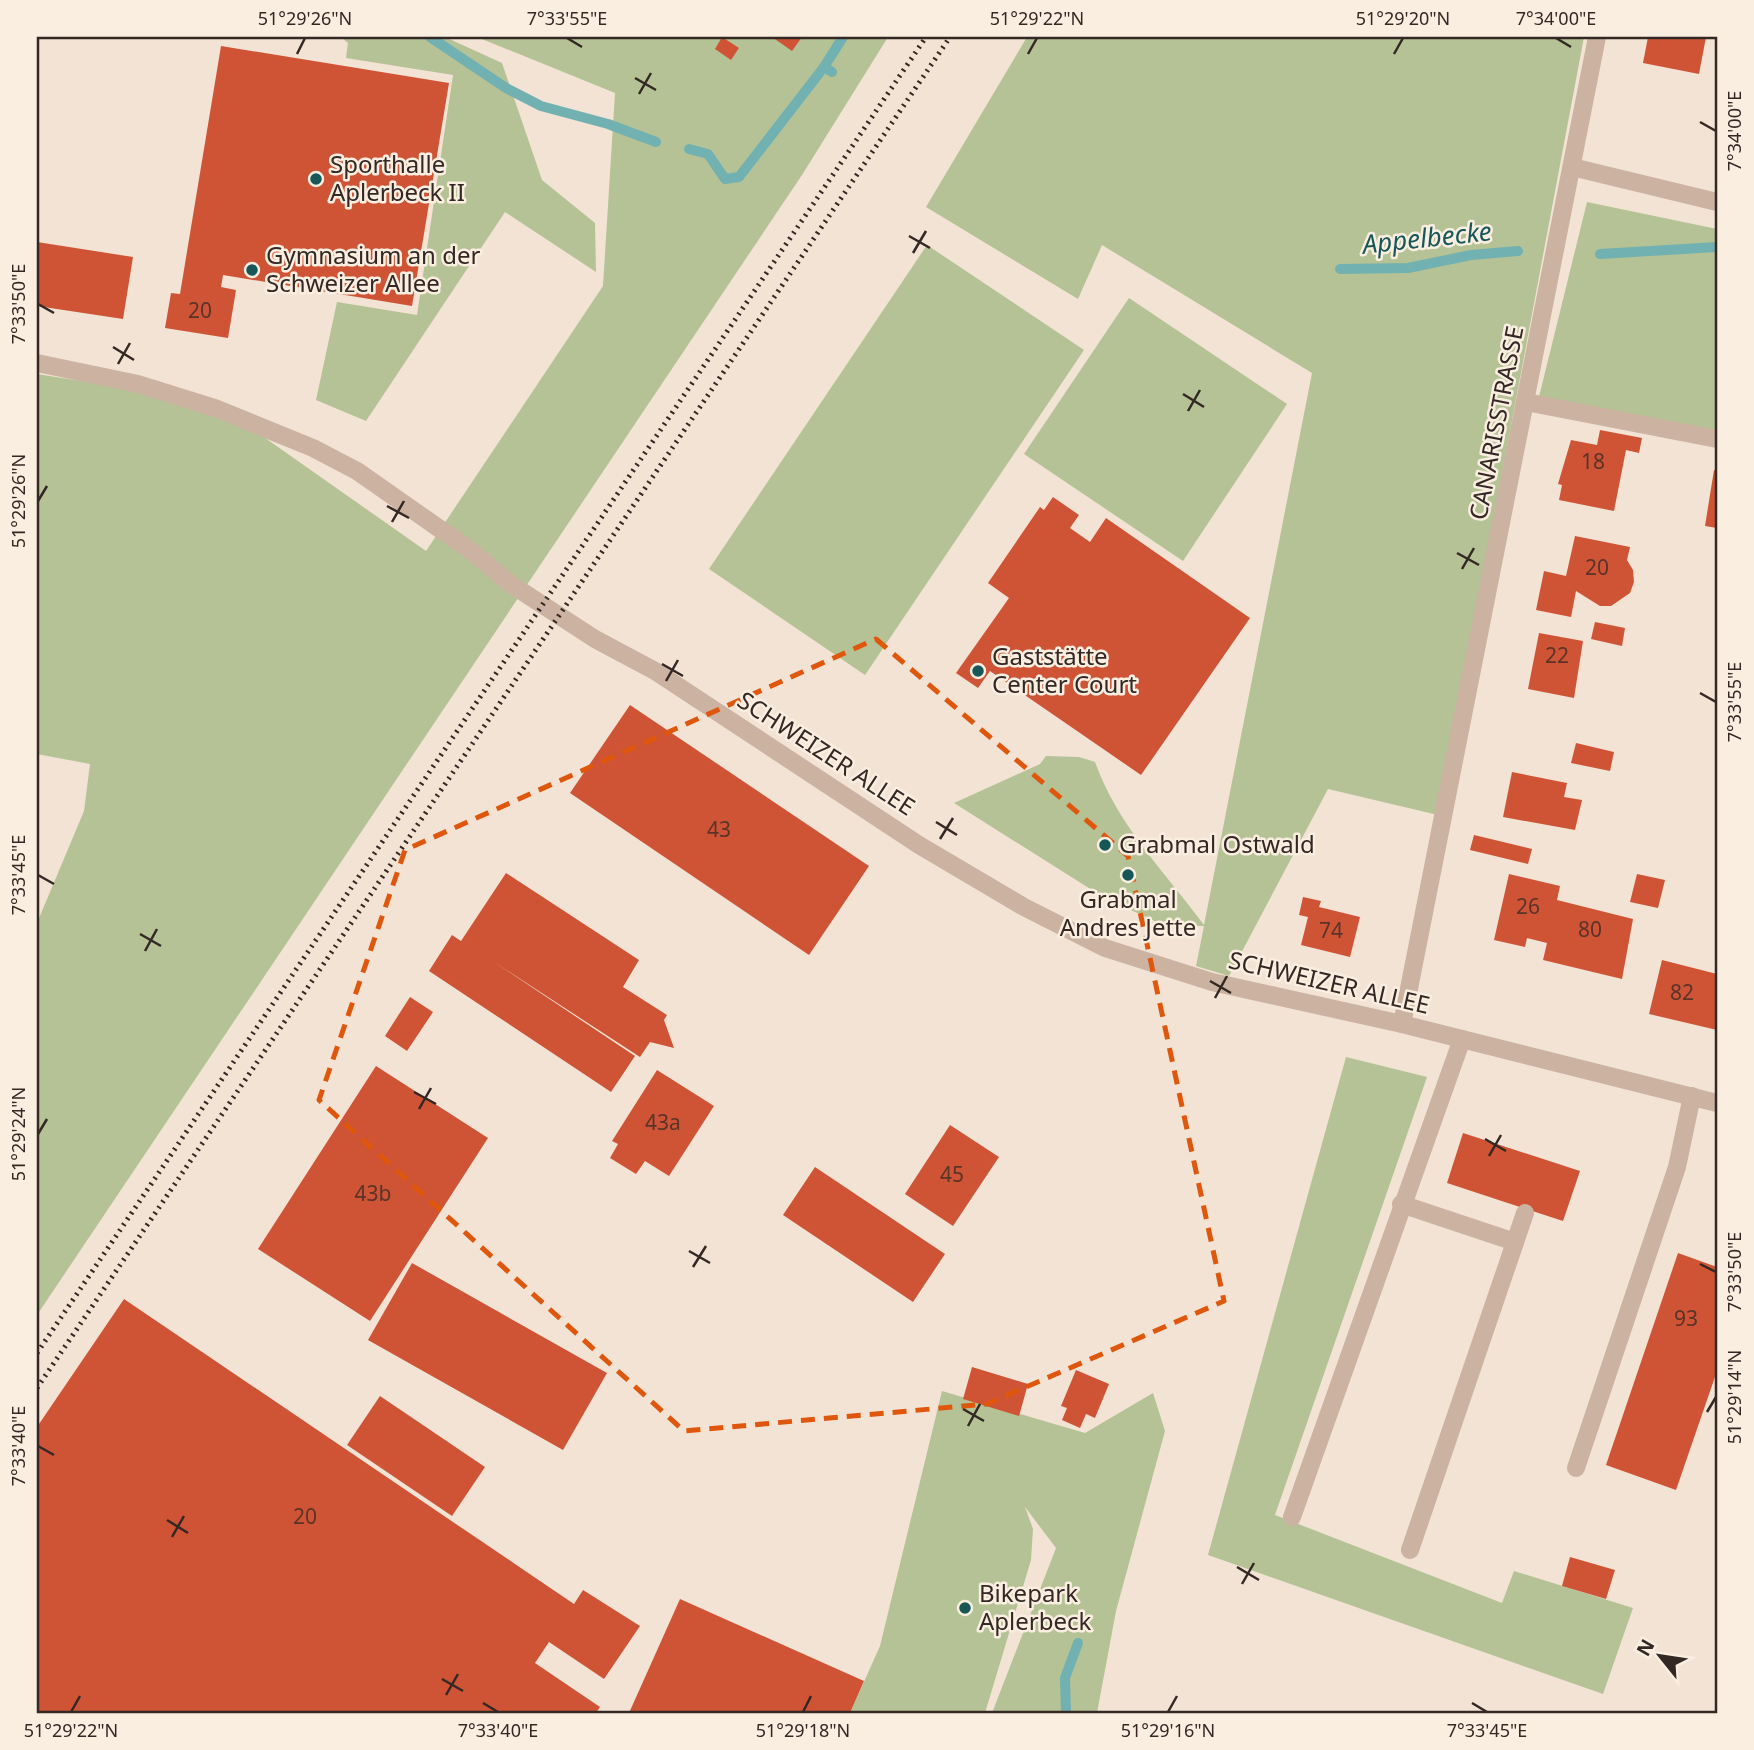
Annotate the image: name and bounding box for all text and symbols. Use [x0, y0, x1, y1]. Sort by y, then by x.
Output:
text: 51°29'26"N [258, 6, 352, 30]
text: 7°33'55"E [527, 6, 607, 30]
text: 51°29'22"N [990, 6, 1084, 30]
text: 51°29'20"N [1356, 6, 1450, 30]
text: 7°34'00"E [1516, 6, 1596, 30]
text: 7°34'00"E [1722, 91, 1746, 171]
place label: Sporthalle Aplerbeck II [330, 147, 465, 208]
marker: Sporthalle Aplerbeck II [308, 171, 324, 187]
water label: Appelbecke [1359, 212, 1493, 262]
place label: Gymnasium an der Schweizer Allee [266, 238, 480, 299]
marker: Gymnasium an der Schweizer Allee [244, 262, 260, 278]
text: 7°33'50"E [6, 264, 30, 344]
house number: 20 [188, 296, 212, 324]
street label: CANARISSTRASSE [1461, 323, 1531, 522]
house number: 18 [1581, 447, 1605, 475]
text: 51°29'26"N [6, 454, 30, 548]
house number: 20 [1585, 553, 1609, 581]
place label: Gaststätte Center Court [992, 639, 1137, 700]
house number: 22 [1545, 641, 1569, 669]
text: 7°33'55"E [1722, 662, 1746, 742]
marker: Gaststätte Center Court [970, 663, 986, 679]
street label: SCHWEIZER ALLEE [732, 683, 922, 822]
house number: 43 [707, 815, 731, 843]
place label: Grabmal Ostwald [1119, 827, 1315, 860]
text: 7°33'45"E [6, 835, 30, 915]
marker: Grabmal Ostwald [1097, 837, 1113, 853]
marker: Grabmal Andres Jette [1120, 867, 1136, 883]
place label: Grabmal Andres Jette [1060, 882, 1196, 943]
house number: 26 [1516, 892, 1540, 920]
house number: 80 [1578, 915, 1602, 943]
house number: 74 [1319, 916, 1343, 944]
street label: SCHWEIZER ALLEE [1226, 942, 1433, 1021]
house number: 82 [1670, 978, 1694, 1006]
text: 51°29'24"N [6, 1087, 30, 1181]
house number: 43a [645, 1108, 681, 1136]
house number: 45 [940, 1160, 964, 1188]
house number: 43b [355, 1179, 391, 1207]
text: 7°33'50"E [1722, 1232, 1746, 1312]
house number: 93 [1674, 1304, 1698, 1332]
text: 51°29'14"N [1722, 1350, 1746, 1444]
text: 7°33'40"E [6, 1406, 30, 1486]
house number: 20 [293, 1502, 317, 1530]
place label: Bikepark Aplerbeck [979, 1576, 1092, 1637]
marker: Bikepark Aplerbeck [957, 1600, 973, 1616]
north arrow [1624, 1620, 1694, 1690]
text: N [1630, 1634, 1660, 1661]
text: 51°29'22"N [24, 1718, 118, 1742]
text: 7°33'40"E [458, 1718, 538, 1742]
text: 51°29'18"N [756, 1718, 850, 1742]
text: 51°29'16"N [1121, 1718, 1215, 1742]
text: 7°33'45"E [1447, 1718, 1527, 1742]

